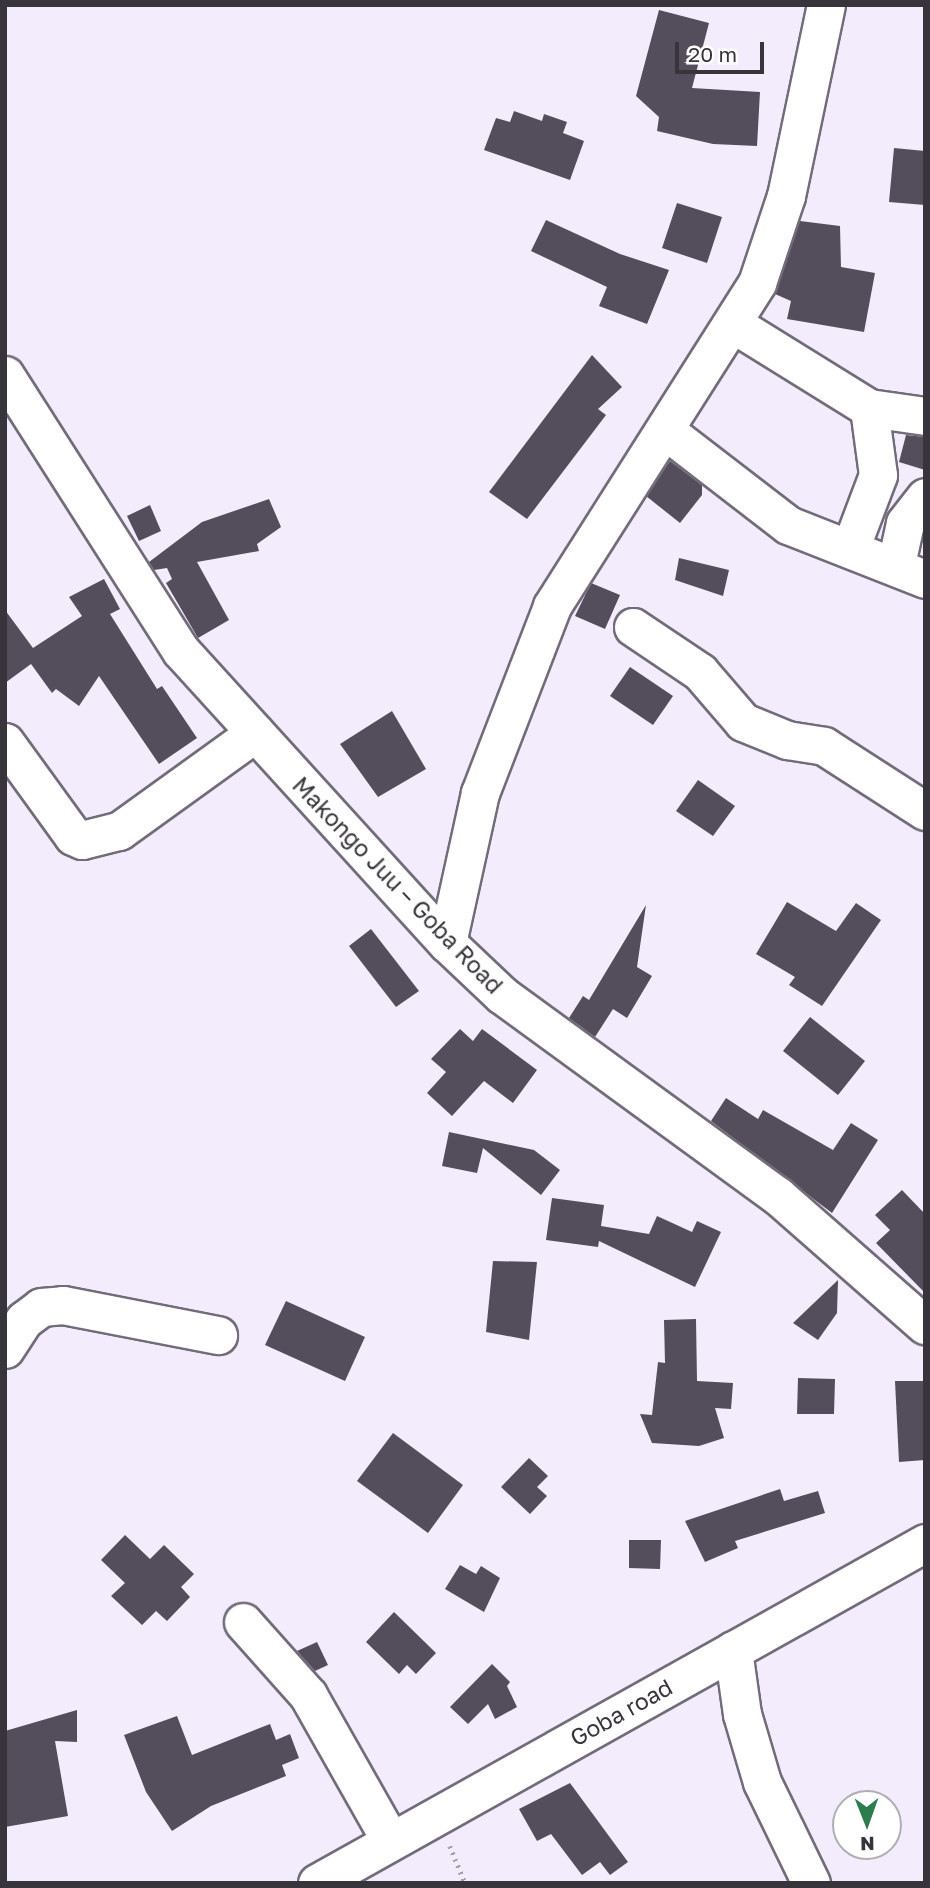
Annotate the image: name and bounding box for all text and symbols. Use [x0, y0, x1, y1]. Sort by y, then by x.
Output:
scale bar [678, 28, 767, 72]
text: 20 m [688, 41, 737, 67]
street label: Makongo Juu – Goba Road [287, 771, 509, 999]
street label: Goba road [565, 1673, 677, 1751]
north arrow [832, 1790, 902, 1860]
text: N [860, 1833, 875, 1856]

